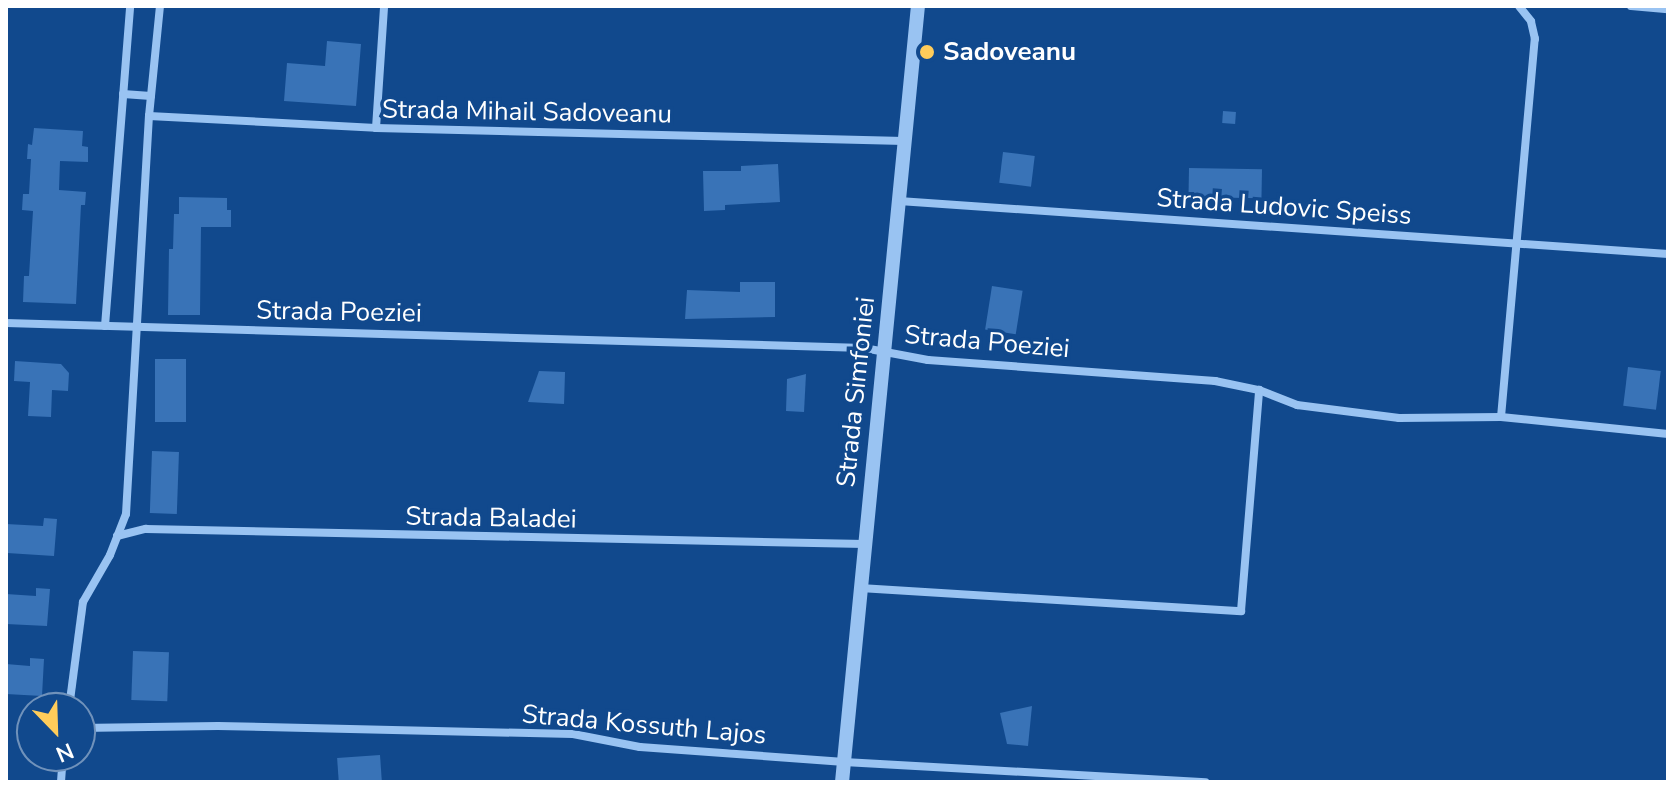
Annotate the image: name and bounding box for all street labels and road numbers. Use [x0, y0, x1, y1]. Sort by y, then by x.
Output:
street label: Strada Mihail Sadoveanu [382, 94, 672, 130]
street label: Strada Ludovic Speiss [1155, 183, 1413, 231]
street label: Strada Poeziei [256, 295, 422, 329]
street label: Strada Simfoniei [830, 295, 882, 489]
street label: Strada Poeziei [903, 319, 1071, 365]
street label: Strada Baladei [405, 501, 577, 535]
street label: Strada Kossuth Lajos [521, 699, 767, 751]

